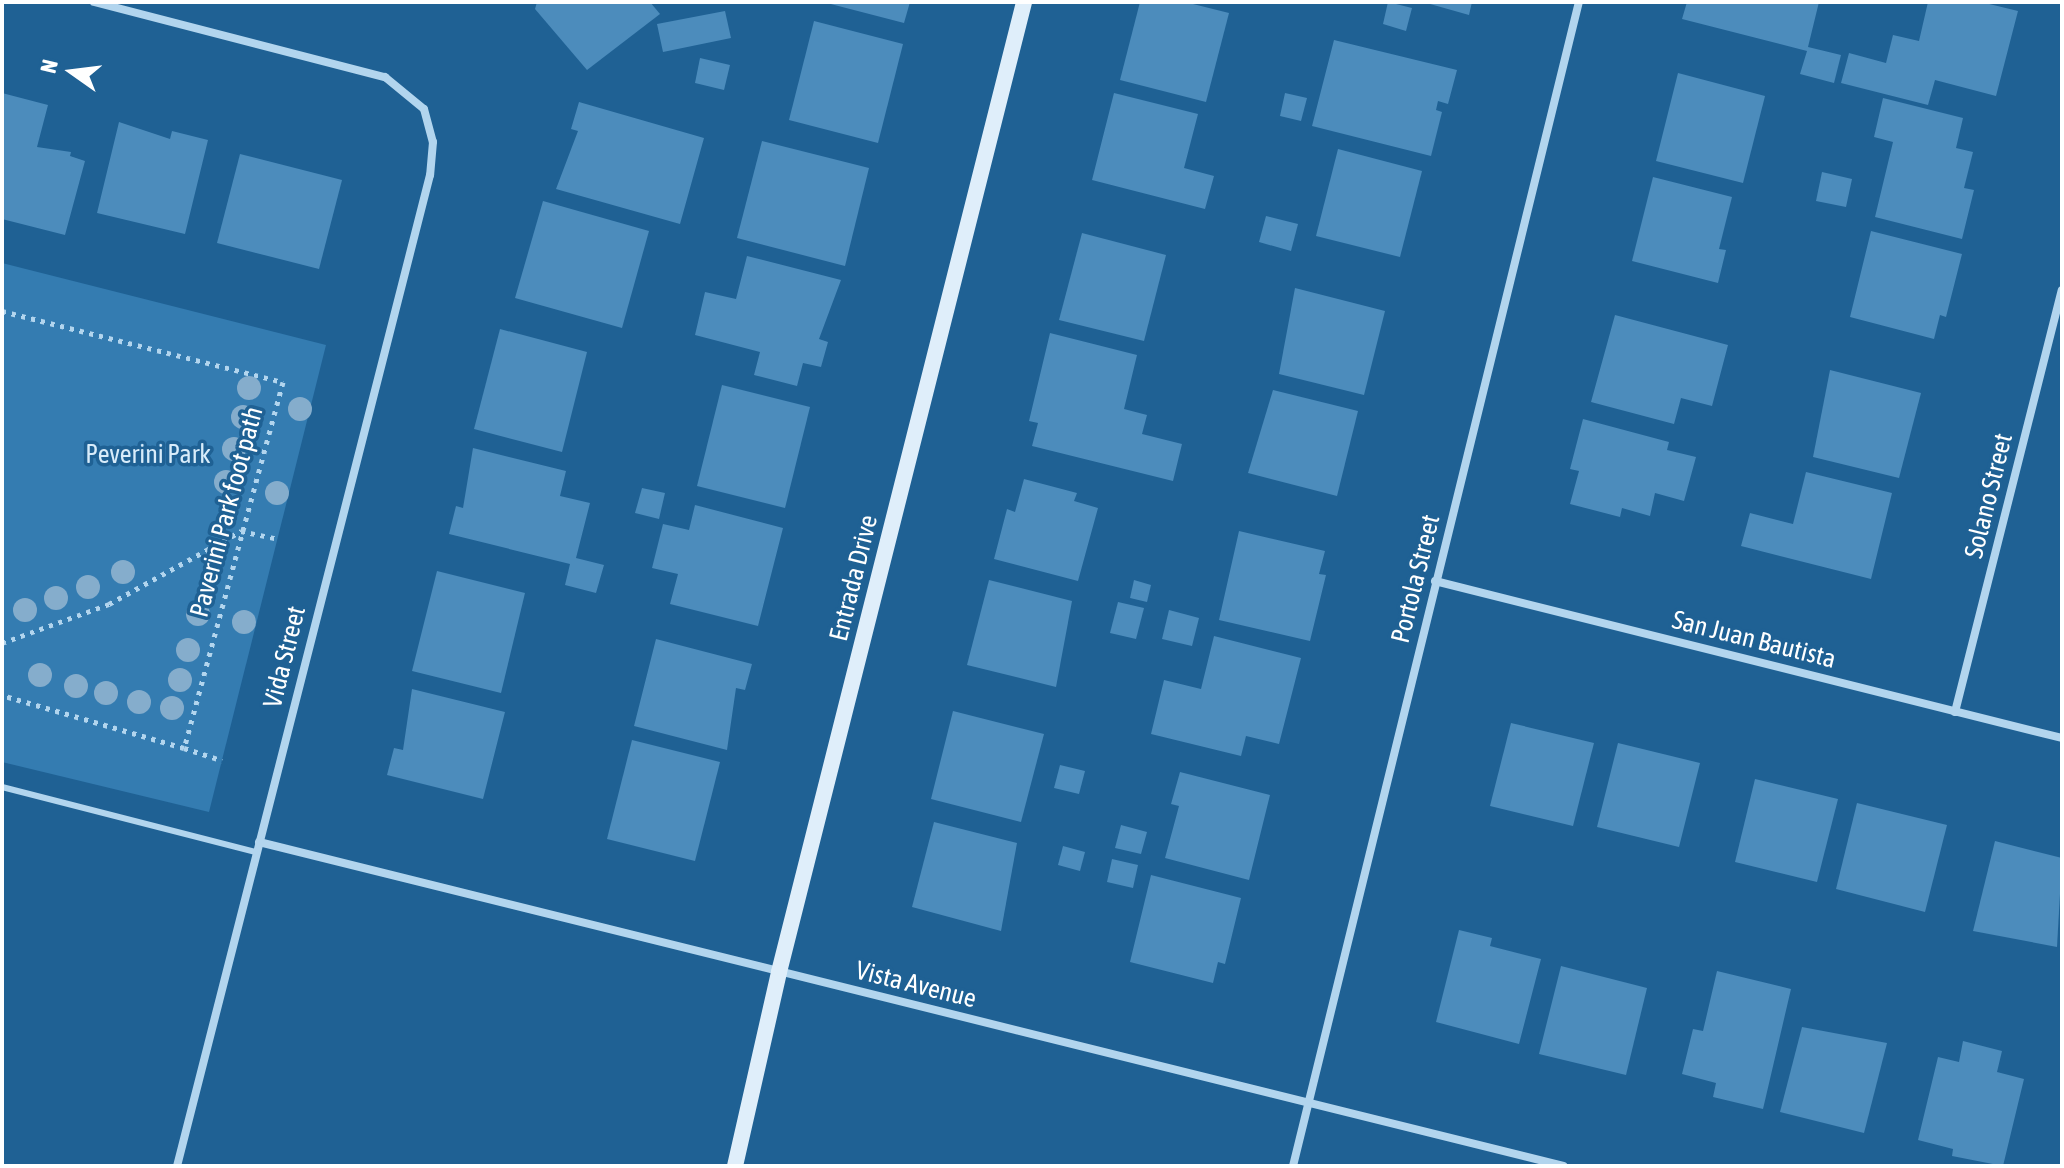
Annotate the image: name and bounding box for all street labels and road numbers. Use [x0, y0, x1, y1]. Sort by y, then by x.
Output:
street label: Paverini Park foot path [184, 403, 270, 621]
street label: Solano Street [1958, 430, 2020, 562]
street label: Entrada Drive [823, 512, 885, 644]
street label: Portola Street [1385, 512, 1447, 646]
street label: Vida Street [257, 603, 313, 711]
street label: San Juan Bautista [1669, 605, 1839, 675]
street label: Vista Avenue [853, 955, 979, 1015]

